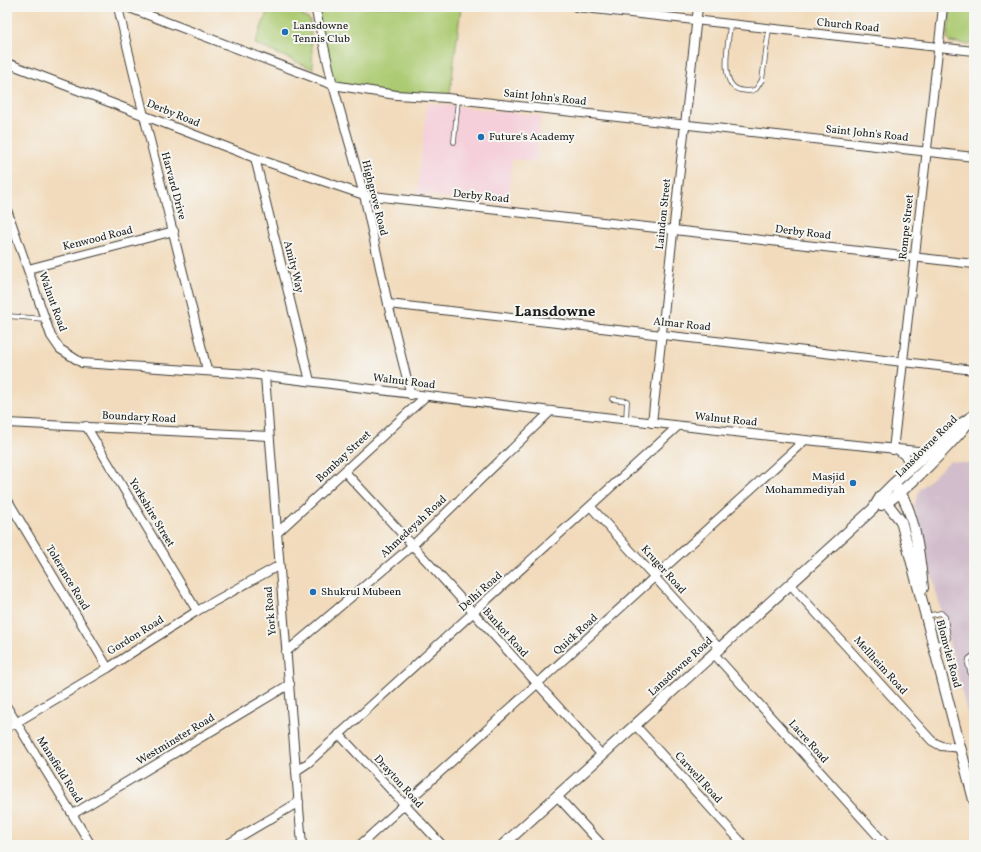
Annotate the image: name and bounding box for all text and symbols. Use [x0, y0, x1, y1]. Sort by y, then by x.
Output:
street label: Church Road [816, 15, 880, 37]
place label: Lansdowne Tennis Club [293, 19, 350, 47]
marker: Lansdowne Tennis Club [280, 27, 290, 37]
street label: Saint John's Road [503, 86, 587, 110]
street label: Derby Road [144, 96, 202, 132]
street label: Saint John's Road [825, 122, 909, 146]
place label: Future's Academy [489, 130, 574, 145]
marker: Future's Academy [476, 132, 486, 142]
street label: Harvard Drive [157, 150, 189, 222]
street label: Highgrove Road [357, 158, 391, 238]
street label: Laindon Street [653, 178, 675, 250]
street label: Derby Road [452, 187, 510, 207]
street label: Rompe Street [896, 194, 918, 260]
street label: Derby Road [774, 222, 832, 244]
street label: Kenwood Road [61, 223, 135, 255]
street label: Amity Way [279, 239, 307, 295]
street label: Walnut Road [34, 270, 70, 334]
district label: Lansdowne [515, 302, 596, 323]
street label: Almar Road [652, 315, 712, 335]
street label: Walnut Road [372, 371, 436, 393]
street label: Boundary Road [101, 409, 177, 427]
street label: Walnut Road [694, 409, 758, 431]
street label: Lansdowne Road [893, 413, 961, 481]
street label: Bombay Street [313, 427, 375, 486]
place label: Masjid Mohammediyah [765, 470, 845, 498]
street label: Yorkshire Street [125, 476, 178, 550]
marker: Masjid Mohammediyah [848, 478, 858, 488]
street label: Ahmedeyah Road [378, 492, 450, 562]
street label: Kruger Road [637, 542, 689, 598]
street label: Tolerance Road [42, 543, 92, 613]
street label: Delhi Road [456, 569, 506, 615]
place label: Shukrul Mubeen [321, 585, 402, 600]
street label: York Road [261, 586, 281, 636]
marker: Shukrul Mubeen [308, 587, 318, 597]
street label: Bankot Road [479, 605, 531, 661]
street label: Quick Road [550, 611, 602, 659]
street label: Gordon Road [105, 613, 167, 659]
street label: Blomvlei Road [932, 618, 964, 690]
street label: Lansdowne Road [645, 634, 717, 700]
street label: Mellheim Road [850, 634, 910, 698]
street label: Westminster Road [134, 711, 218, 769]
street label: Lacre Road [785, 717, 831, 767]
street label: Mansfield Road [33, 734, 85, 806]
street label: Carwell Road [671, 749, 725, 807]
street label: Drayton Road [370, 752, 426, 812]

